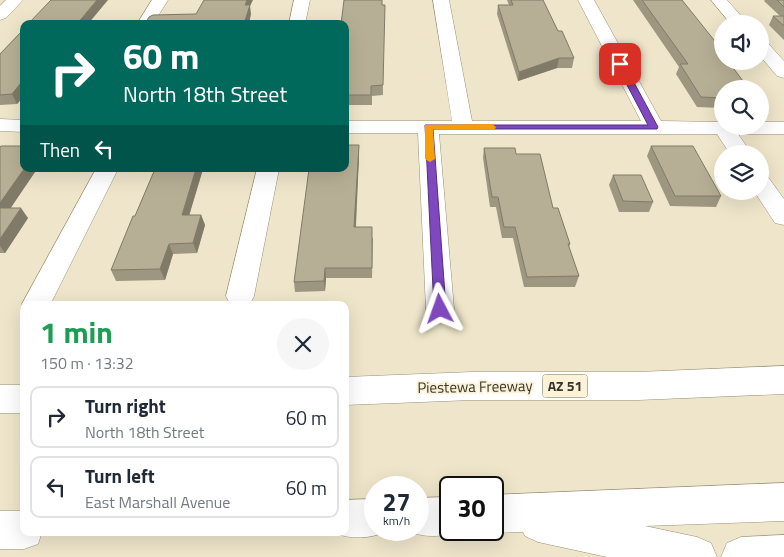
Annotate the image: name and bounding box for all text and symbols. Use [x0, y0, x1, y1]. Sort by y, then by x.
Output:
map controls [714, 15, 769, 200]
button: sound [714, 15, 769, 70]
text: 60 m [123, 29, 199, 83]
icon: right [40, 40, 105, 105]
pin [599, 43, 641, 85]
icon: arrive [606, 50, 634, 78]
text: North 18th Street [123, 77, 287, 111]
button: search [714, 80, 769, 135]
text: Then [40, 135, 80, 164]
icon: left [90, 135, 118, 163]
button: layers [714, 145, 769, 200]
position arrow [413, 282, 465, 334]
text: 1 min [40, 309, 113, 355]
button: close [277, 318, 329, 370]
text: 150 m · 13:32 [40, 351, 134, 375]
street label: Piestewa Freeway [417, 374, 533, 399]
road number: AZ 51 [542, 374, 588, 398]
text: Turn right [85, 391, 166, 420]
icon: right [42, 403, 70, 431]
text: 60 m [286, 403, 327, 432]
text: North 18th Street [85, 420, 204, 444]
text: Turn left [85, 461, 155, 490]
icon: left [42, 473, 70, 501]
text: 60 m [286, 473, 327, 502]
speed limit sign: 30 [439, 476, 504, 541]
text: 27 [382, 483, 411, 521]
text: East Marshall Avenue [85, 490, 230, 514]
text: km/h [383, 511, 410, 530]

